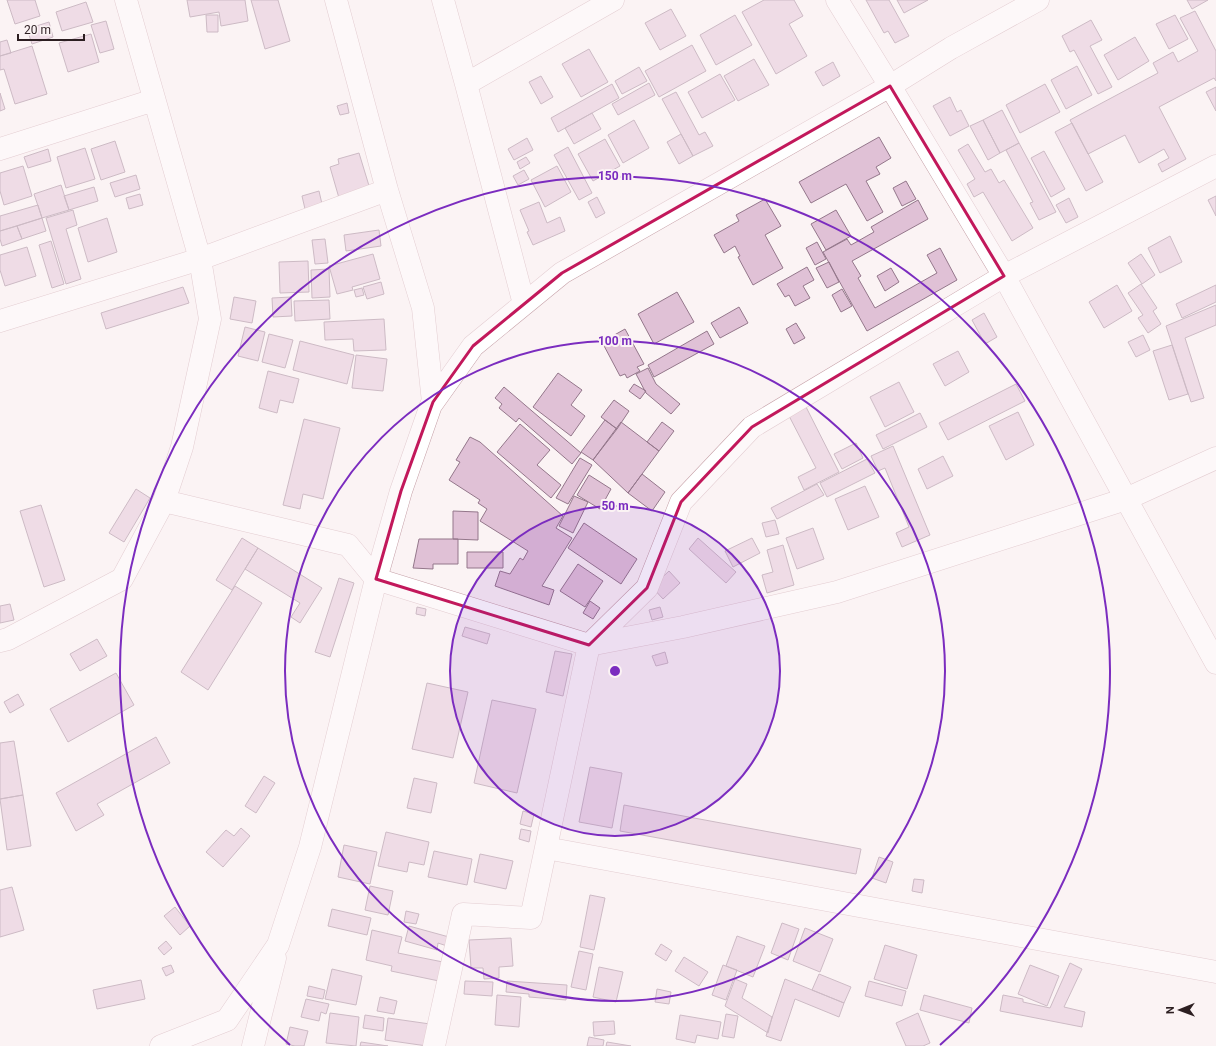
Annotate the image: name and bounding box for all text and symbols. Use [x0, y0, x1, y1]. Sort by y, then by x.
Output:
scale bar [18, 16, 84, 42]
text: 20 m [24, 23, 51, 37]
text: 150 m [598, 169, 632, 183]
text: 100 m [598, 334, 632, 348]
text: 50 m [601, 499, 629, 513]
centre of rings [608, 664, 622, 678]
north arrow [1160, 990, 1200, 1030]
text: N [1164, 1006, 1177, 1014]

